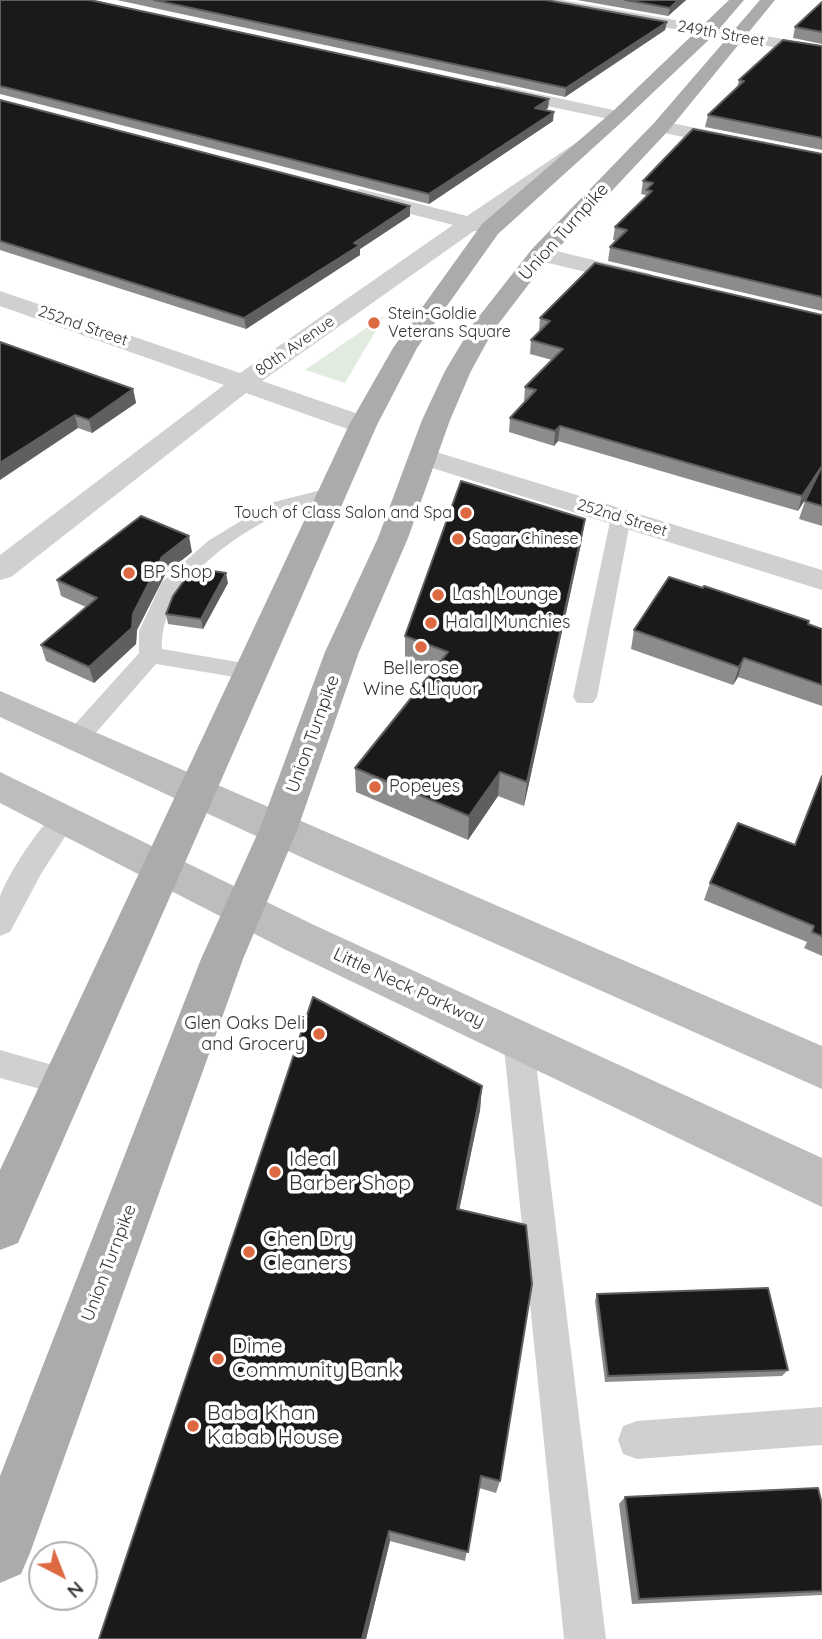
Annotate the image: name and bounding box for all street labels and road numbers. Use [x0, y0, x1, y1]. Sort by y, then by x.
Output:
street label: 249th Street [676, 17, 766, 51]
street label: Union Turnpike [515, 179, 613, 285]
street label: 252nd Street [36, 302, 130, 350]
street label: 80th Avenue [252, 312, 338, 380]
street label: 252nd Street [574, 495, 670, 541]
street label: Union Turnpike [282, 672, 344, 796]
street label: Little Neck Parkway [330, 943, 488, 1033]
street label: Union Turnpike [77, 1201, 141, 1325]

